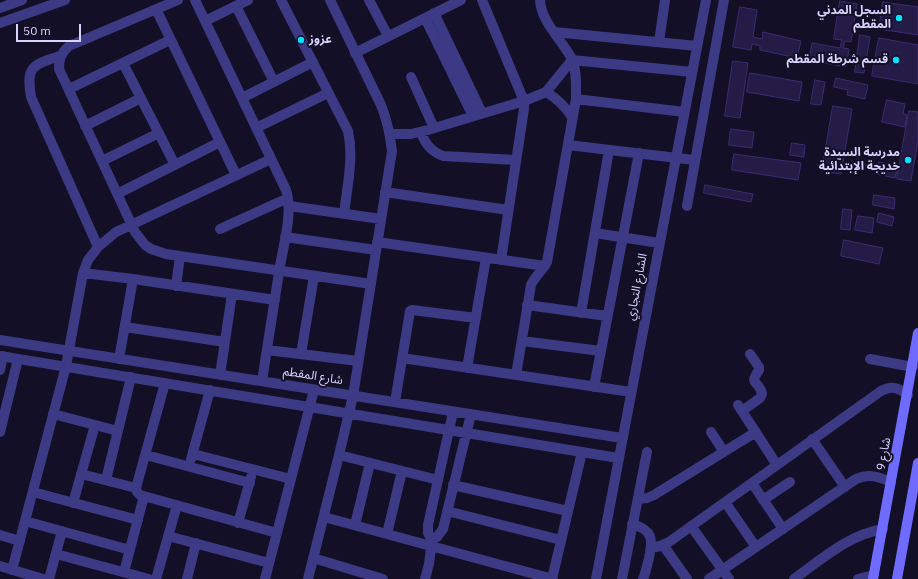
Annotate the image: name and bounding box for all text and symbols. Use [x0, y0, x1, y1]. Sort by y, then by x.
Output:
place label: السجل المدني المقطم [817, 4, 891, 32]
marker: السجل المدني المقطم [894, 13, 904, 23]
scale bar [18, 16, 83, 42]
text: 50 m [23, 23, 51, 38]
place label: عزوز [309, 33, 332, 47]
marker: عزوز [296, 35, 306, 45]
place label: قسم شرطة المقطم [786, 53, 888, 67]
marker: قسم شرطة المقطم [891, 55, 901, 65]
place label: مدرسة السيدة خديجة الإبتدائية [819, 146, 900, 174]
marker: مدرسة السيدة خديجة الإبتدائية [903, 155, 913, 165]
street label: الشارع التجاري [623, 252, 651, 322]
street label: شارع المقطم [282, 364, 344, 388]
street label: شارع 9 [874, 436, 894, 472]

